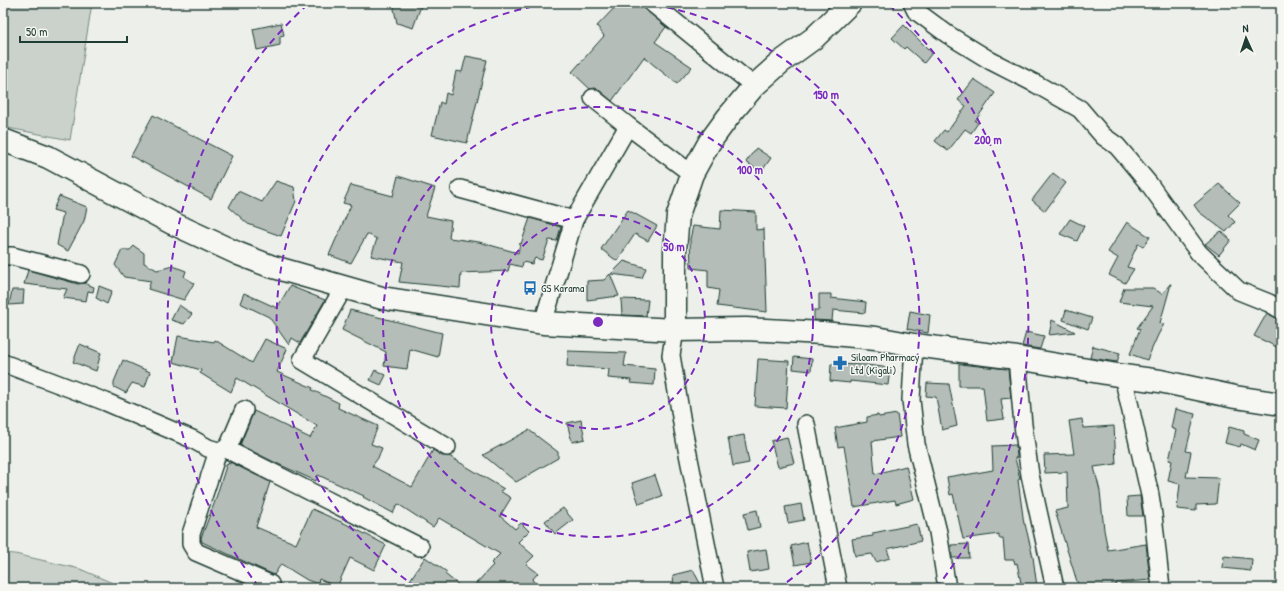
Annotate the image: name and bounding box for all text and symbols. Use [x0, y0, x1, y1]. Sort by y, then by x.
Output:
scale bar [20, 18, 127, 44]
north arrow [1226, 18, 1266, 58]
text: N [1242, 21, 1249, 35]
text: 50 m [26, 23, 47, 40]
text: 150 m [813, 86, 839, 103]
text: 200 m [974, 131, 1002, 148]
text: 100 m [737, 161, 763, 178]
text: 50 m [663, 238, 685, 255]
bus stop icon: GS Karama [522, 280, 538, 296]
place label: GS Karama [541, 281, 585, 295]
centre of rings [591, 315, 605, 329]
place label: Siloam Pharmacy Ltd (Kigali) [851, 350, 920, 377]
pharmacy icon: Siloam Pharmacy Ltd (Kigali) [832, 355, 848, 371]

